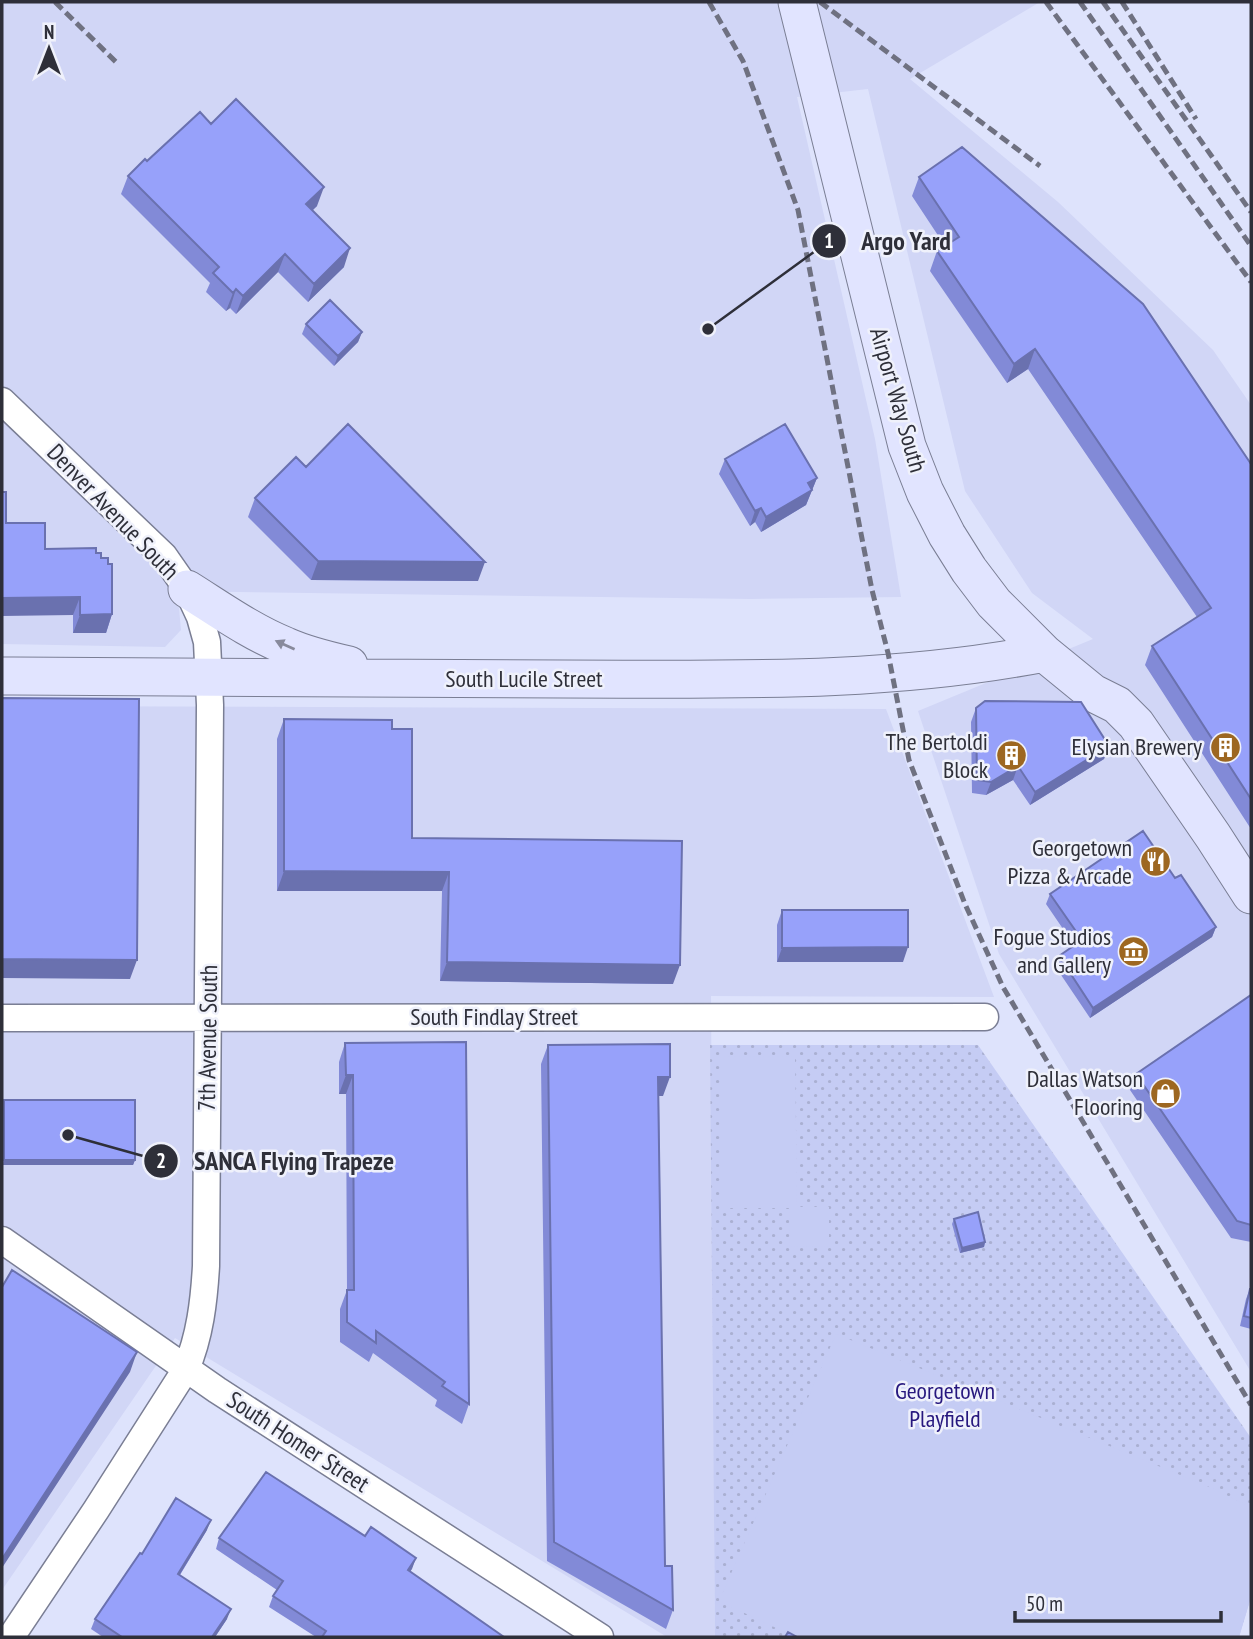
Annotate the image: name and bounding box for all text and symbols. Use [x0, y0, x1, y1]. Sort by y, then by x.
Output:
north arrow [14, 14, 84, 84]
text: N [44, 20, 54, 44]
callout: Argo Yard [812, 217, 965, 264]
text: Argo Yard [860, 224, 951, 257]
text: 1 [824, 227, 834, 254]
street label: Airport Way South [863, 324, 934, 476]
street label: Denver Avenue South [41, 437, 186, 586]
one-way arrow [274, 639, 295, 650]
street label: South Lucile Street [445, 663, 603, 694]
place label: The Bertoldi Block [885, 726, 989, 785]
building icon: Elysian Brewery [1208, 730, 1242, 764]
place label: Elysian Brewery [1071, 731, 1202, 762]
building icon: The Bertoldi Block [994, 739, 1028, 773]
place label: Georgetown Pizza & Arcade [1007, 832, 1132, 891]
restaurant icon: Georgetown Pizza & Arcade [1138, 845, 1172, 879]
place label: Fogue Studios and Gallery [994, 921, 1111, 980]
museum icon: Fogue Studios and Gallery [1117, 934, 1151, 968]
street label: 7th Avenue South [191, 965, 224, 1111]
street label: South Findlay Street [410, 1001, 578, 1032]
place label: Dallas Watson Flooring [1027, 1063, 1143, 1122]
shop icon: Dallas Watson Flooring [1149, 1076, 1183, 1110]
callout: SANCA Flying Trapeze [144, 1137, 409, 1184]
text: SANCA Flying Trapeze [194, 1144, 394, 1177]
text: 2 [156, 1147, 166, 1174]
park label: Georgetown Playfield [895, 1375, 995, 1434]
street label: South Homer Street [221, 1384, 376, 1499]
scale bar [1015, 1580, 1222, 1624]
text: 50 m [1026, 1590, 1063, 1617]

